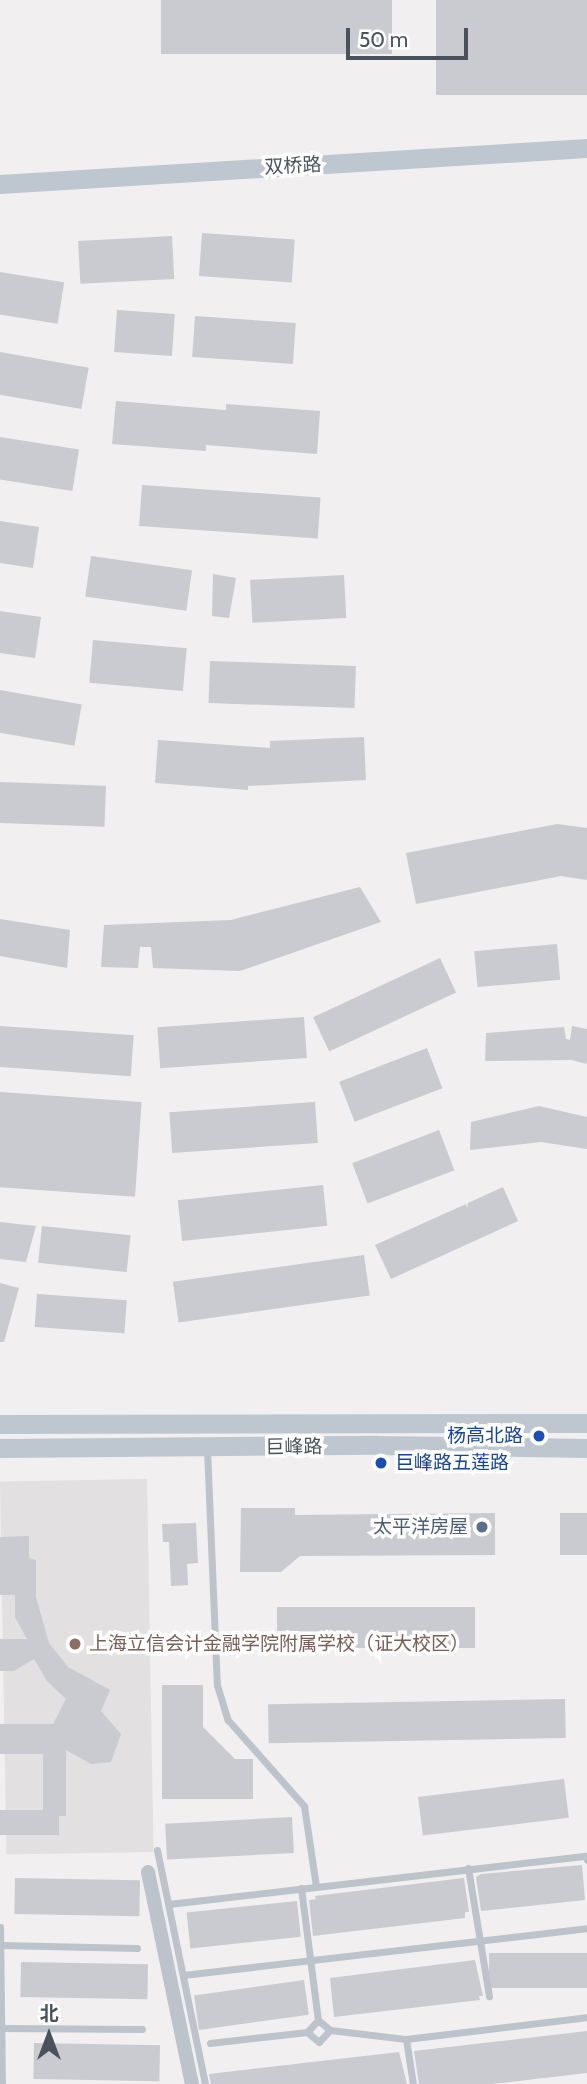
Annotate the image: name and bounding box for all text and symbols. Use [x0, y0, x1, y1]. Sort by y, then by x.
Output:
scale bar [349, 14, 472, 58]
text: 50 m [359, 27, 408, 52]
street label: 双桥路 [264, 153, 322, 179]
place label: 杨高北路 [447, 1425, 523, 1447]
marker: 杨高北路 [529, 1426, 549, 1446]
street label: 巨峰路 [265, 1435, 323, 1459]
place label: 巨峰路五莲路 [395, 1452, 509, 1474]
marker: 巨峰路五莲路 [373, 1455, 389, 1471]
place label: 太平洋房屋 [373, 1516, 468, 1538]
marker: 太平洋房屋 [474, 1519, 490, 1535]
place label: 上海立信会计金融学院附属学校（证大校区） [89, 1633, 469, 1655]
marker: 上海立信会计金融学院附属学校（证大校区） [67, 1636, 83, 1652]
north arrow [14, 2000, 84, 2070]
text: 北 [39, 2002, 59, 2025]

